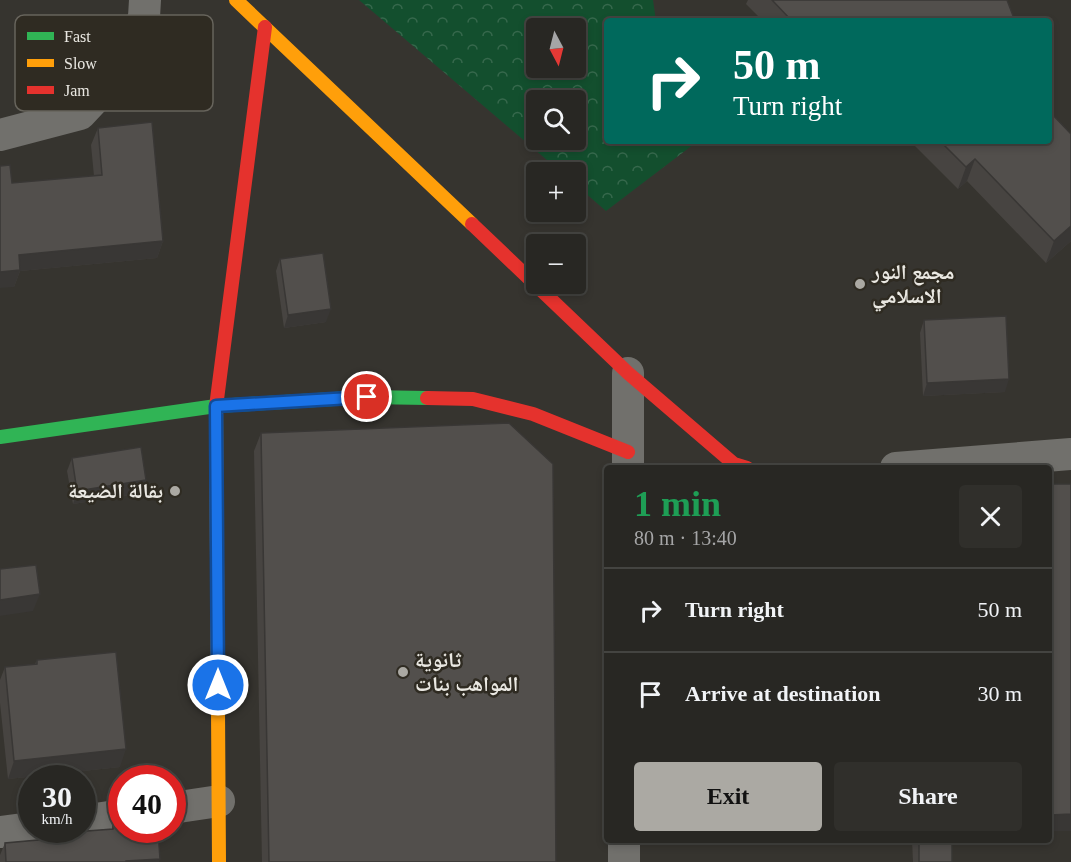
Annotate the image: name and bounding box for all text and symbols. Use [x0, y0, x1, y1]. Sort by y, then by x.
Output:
legend [15, 15, 213, 111]
north arrow [526, 18, 586, 78]
map controls [526, 18, 586, 294]
text: Fast [64, 28, 91, 45]
icon: right [634, 42, 712, 120]
text: 50 m [733, 42, 821, 88]
text: Slow [64, 55, 97, 72]
text: Jam [64, 82, 90, 99]
button: search [526, 90, 586, 150]
text: Turn right [733, 91, 842, 121]
button: + [526, 162, 586, 222]
button: − [526, 234, 586, 294]
place label: مجمع النور الاسلامي [871, 260, 955, 312]
marker: مجمع النور الاسلامي [853, 277, 867, 291]
pin [341, 371, 392, 422]
icon: arrive [350, 380, 383, 413]
place label: بقالة الضيعة [68, 479, 163, 503]
marker: بقالة الضيعة [168, 484, 182, 498]
text: 1 min [634, 484, 721, 524]
button: close [959, 485, 1022, 548]
text: 80 m · 13:40 [634, 527, 737, 549]
icon: right [634, 594, 667, 627]
text: Turn right [685, 597, 784, 622]
text: 50 m [977, 597, 1022, 622]
place label: ثانوية المواهب بنات [415, 648, 519, 696]
position arrow [186, 653, 250, 717]
marker: ثانوية المواهب بنات [396, 665, 410, 679]
icon: arrive [634, 678, 667, 711]
text: Arrive at destination [685, 681, 881, 706]
text: 30 m [977, 681, 1022, 706]
button: Exit [634, 762, 822, 831]
button: Share [834, 762, 1022, 831]
speed limit sign: 40 [108, 765, 186, 843]
text: 30 [42, 780, 72, 813]
text: km/h [42, 811, 72, 827]

